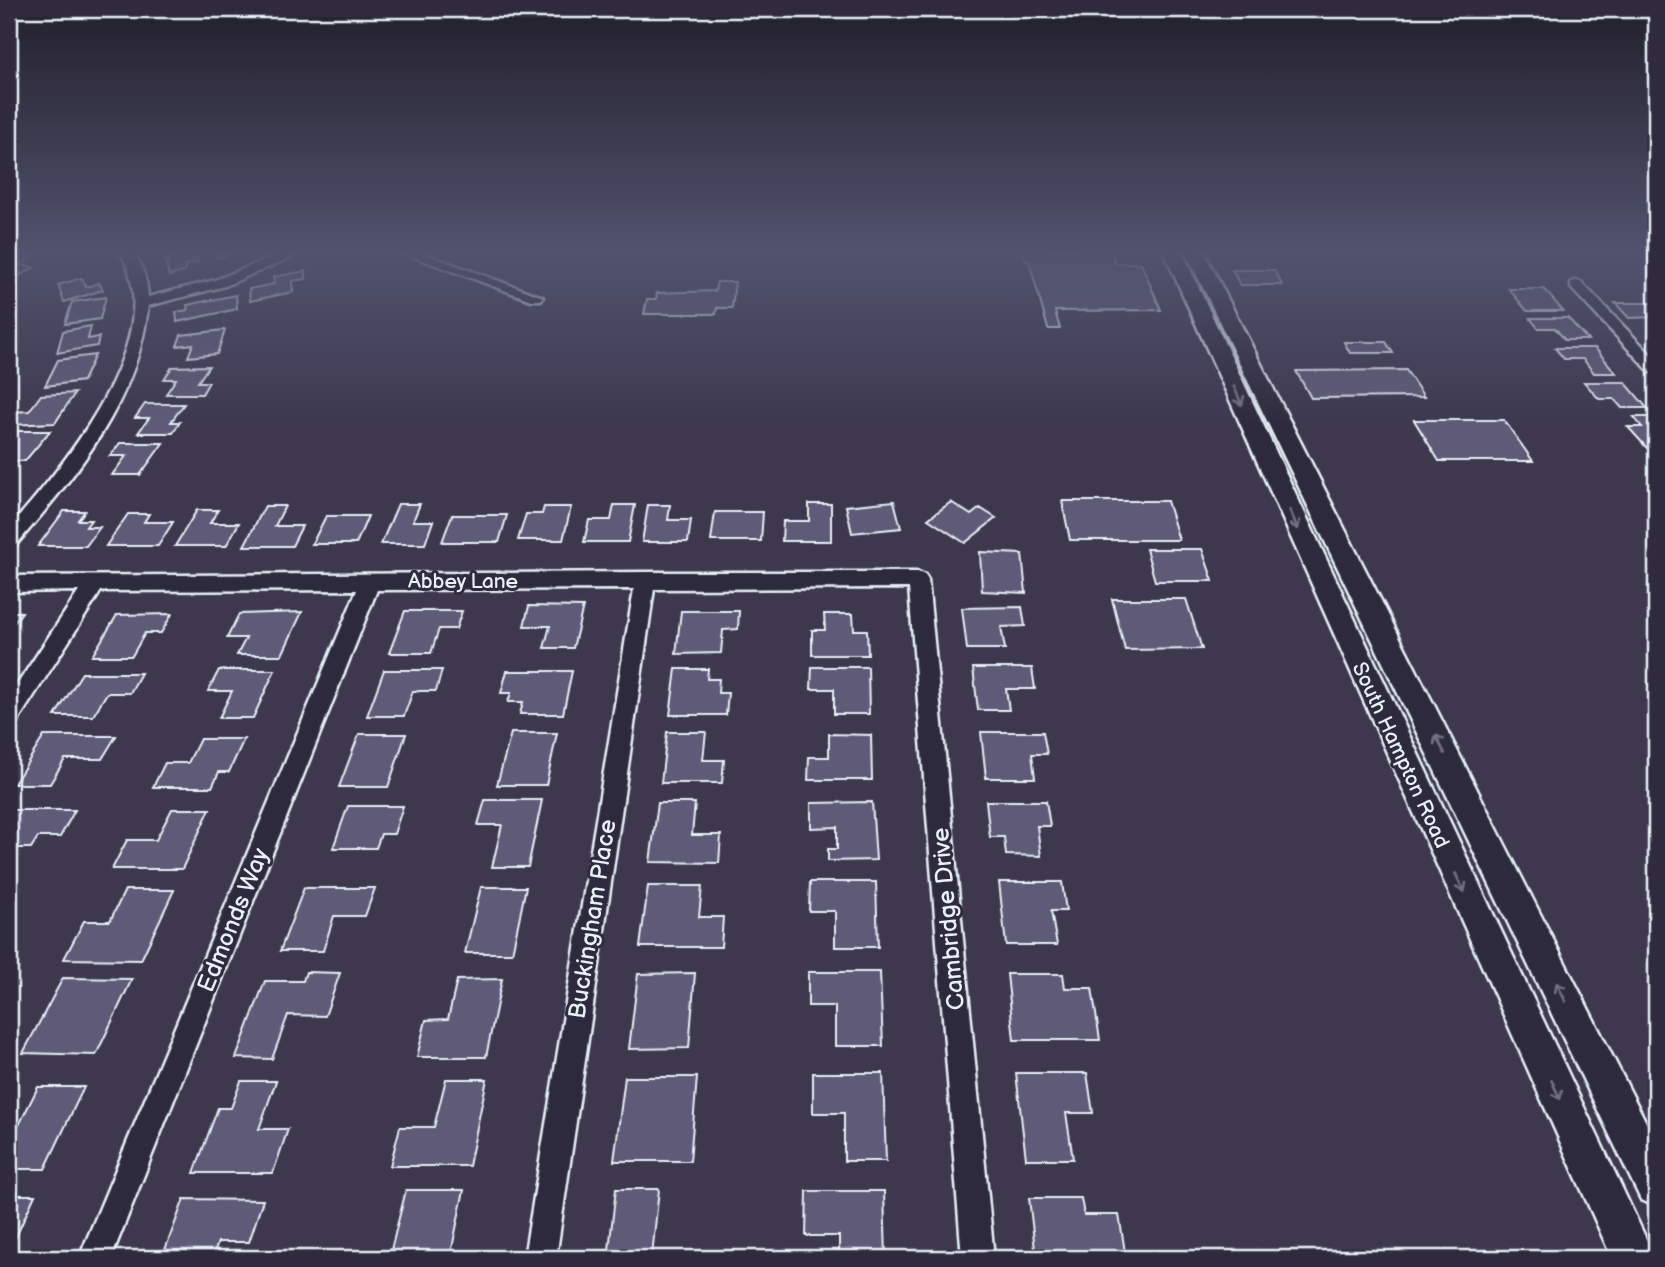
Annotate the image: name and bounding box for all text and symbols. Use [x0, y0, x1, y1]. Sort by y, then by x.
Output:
one-way arrow [1232, 385, 1245, 406]
one-way arrow [1288, 509, 1301, 530]
street label: Abbey Lane [408, 569, 518, 594]
street label: South Hampton Road [1346, 658, 1455, 852]
one-way arrow [1432, 734, 1446, 755]
street label: Buckingham Place [562, 817, 623, 1021]
street label: Cambridge Drive [926, 826, 971, 1012]
street label: Edmonds Way [191, 844, 276, 996]
one-way arrow [1454, 872, 1467, 893]
one-way arrow [1554, 982, 1568, 1003]
one-way arrow [1550, 1079, 1563, 1100]

